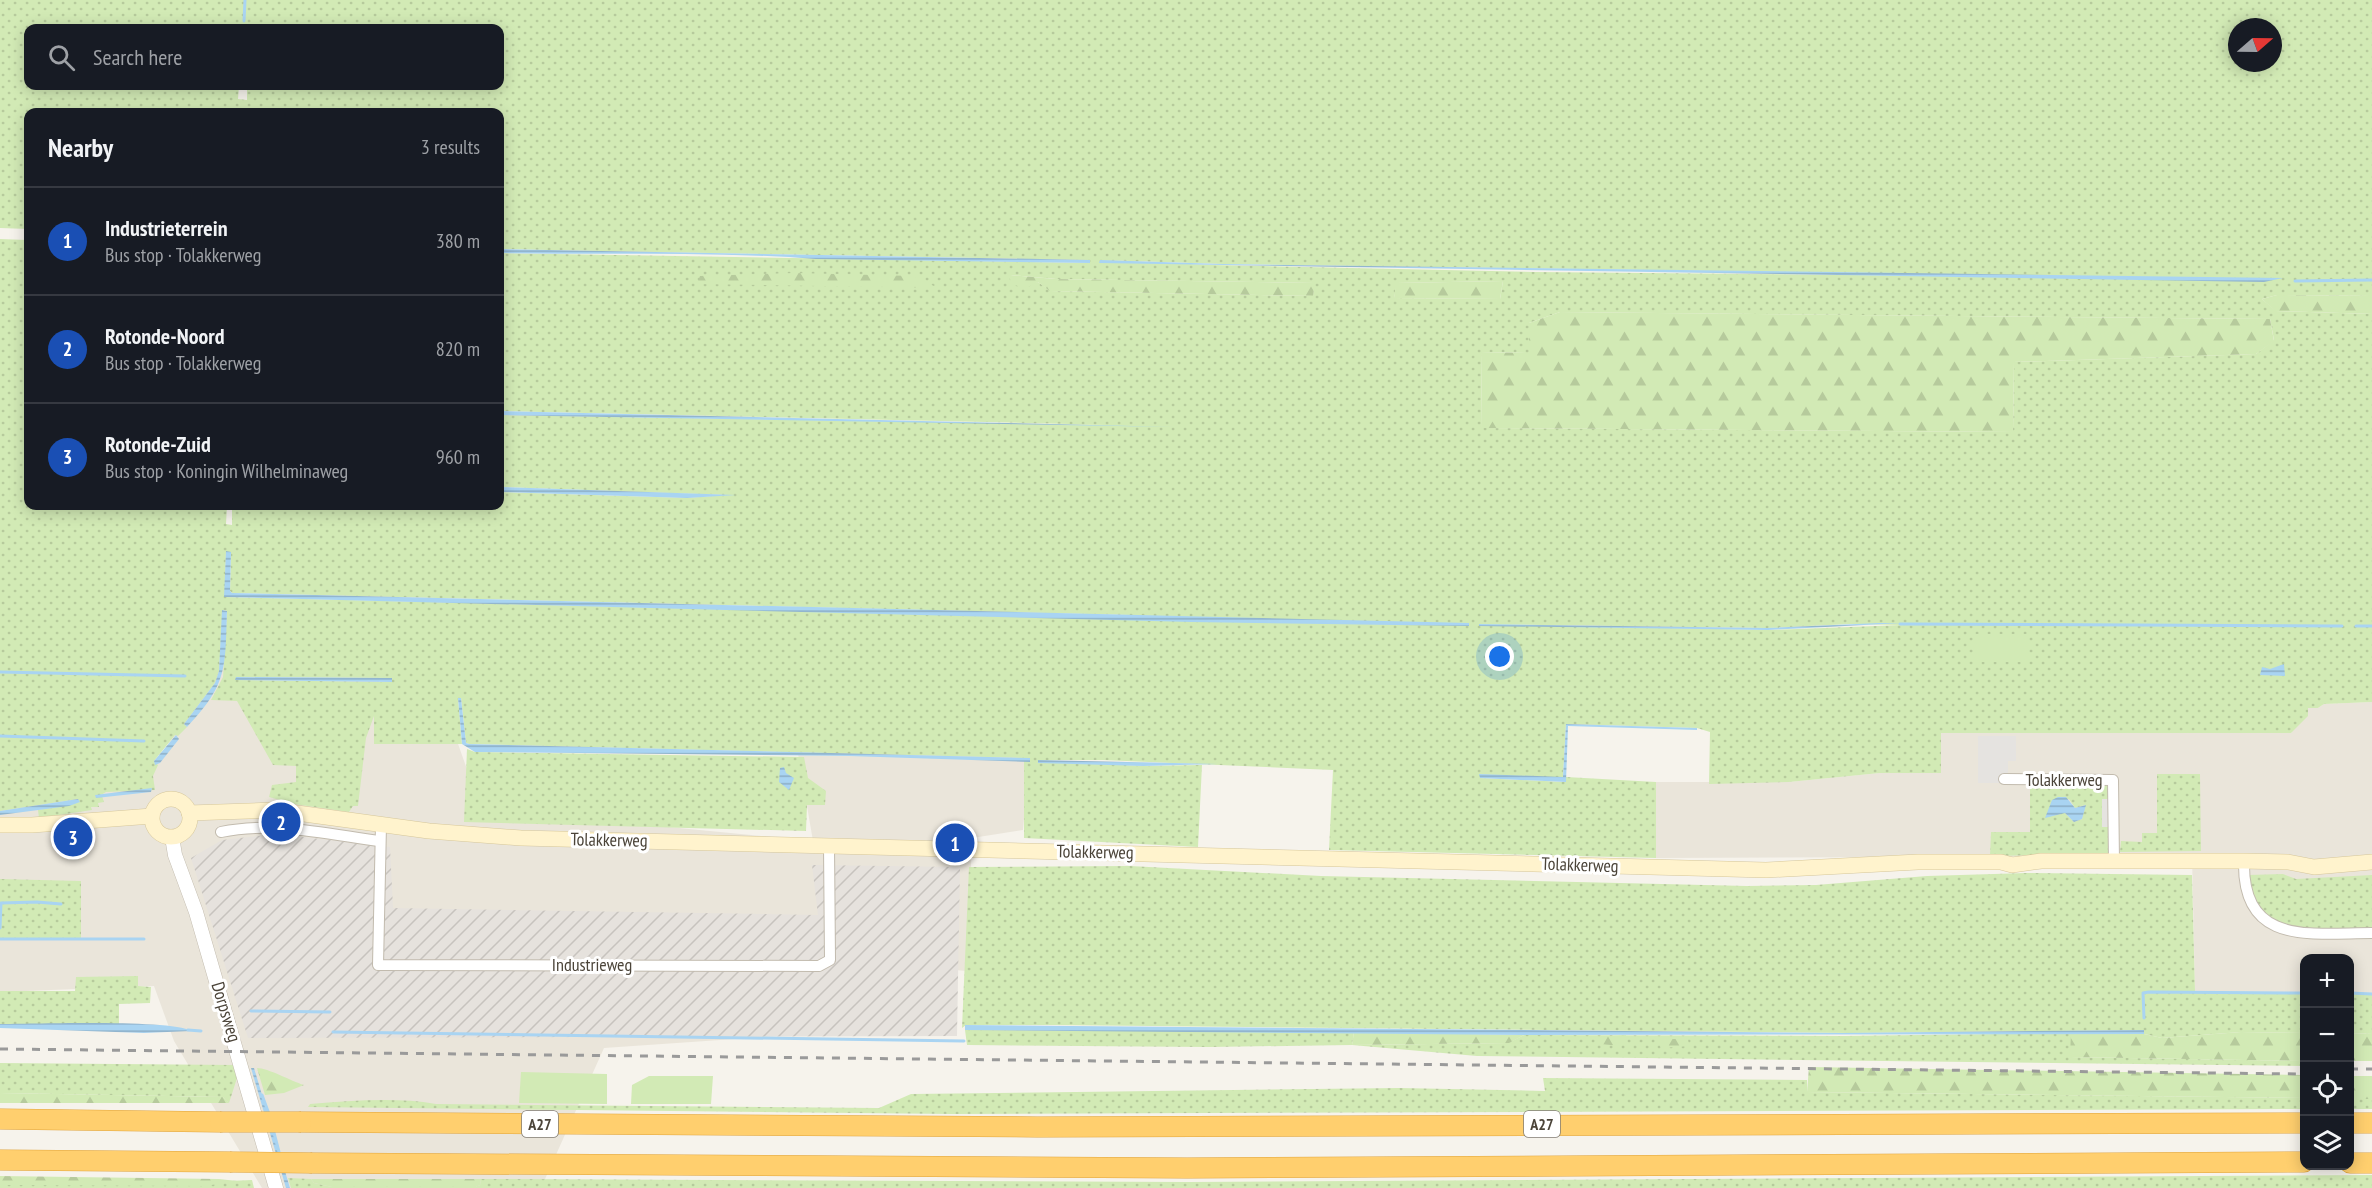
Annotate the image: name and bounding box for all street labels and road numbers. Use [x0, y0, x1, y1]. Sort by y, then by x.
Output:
street label: Tolakkerweg [2025, 768, 2103, 791]
street label: Tolakkerweg [570, 827, 648, 852]
street label: Tolakkerweg [1056, 839, 1134, 864]
street label: Tolakkerweg [1541, 852, 1619, 877]
street label: Industrieweg [552, 953, 632, 976]
street label: Dorpsweg [206, 979, 246, 1045]
road number: A27 [522, 1111, 558, 1137]
road number: A27 [1524, 1111, 1560, 1137]

